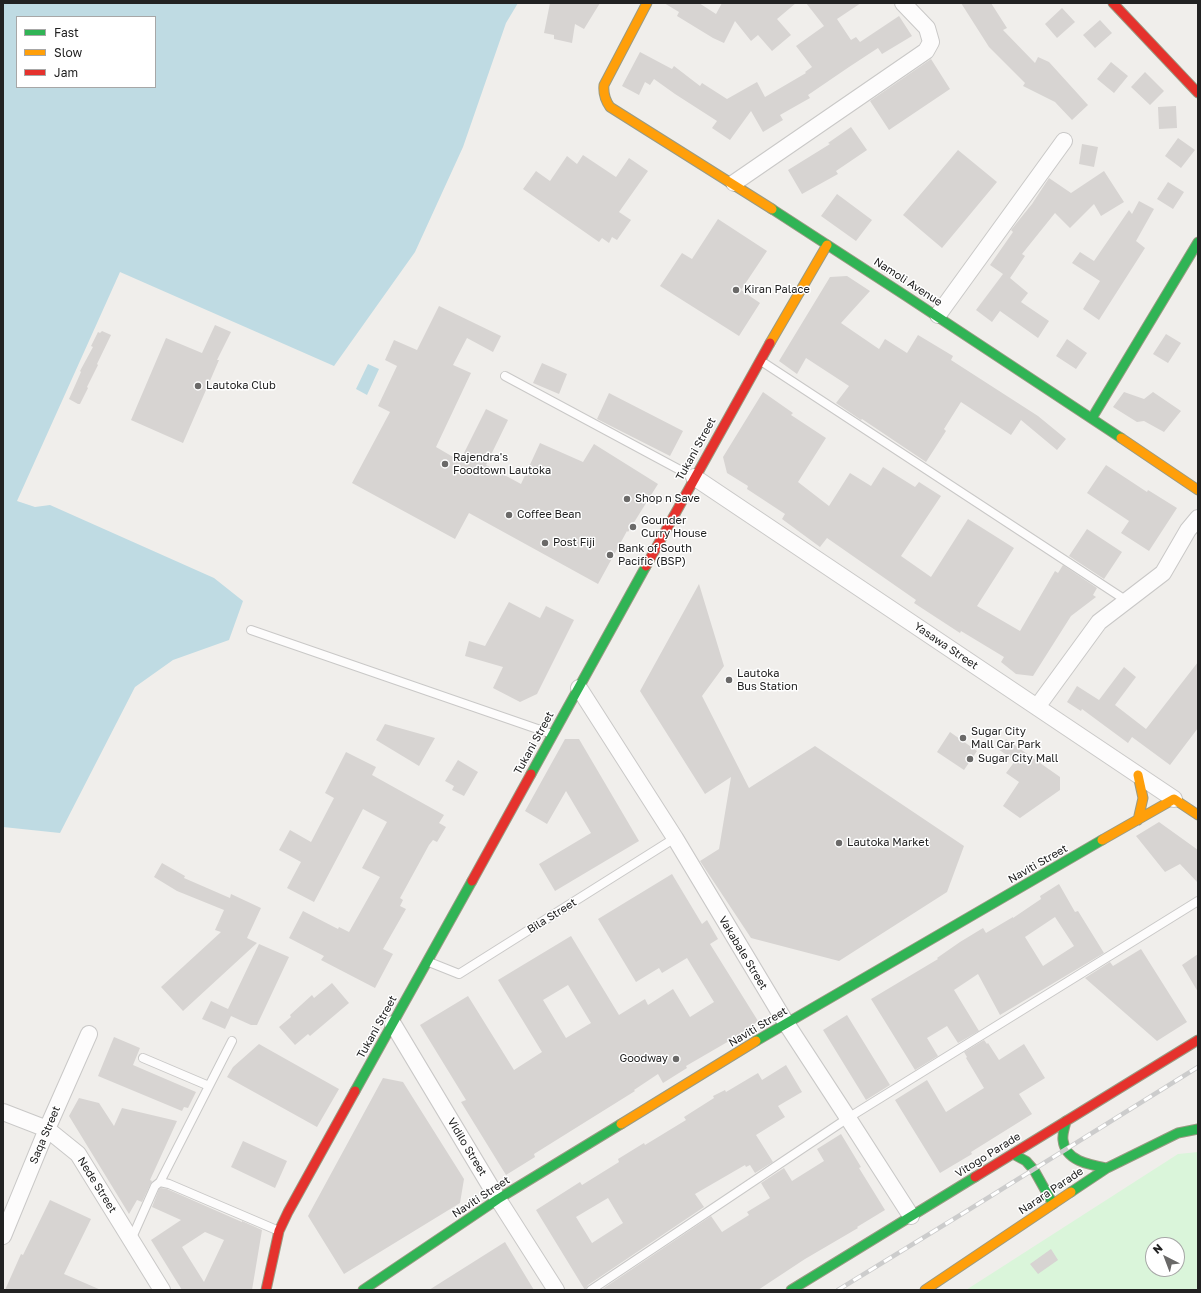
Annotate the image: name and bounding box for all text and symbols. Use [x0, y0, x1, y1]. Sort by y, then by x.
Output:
legend [16, 16, 156, 88]
text: Fast [54, 25, 79, 40]
text: Slow [54, 45, 82, 60]
text: Jam [54, 65, 78, 80]
street label: Namoli Avenue [871, 255, 945, 309]
place label: Kiran Palace [744, 283, 810, 297]
marker: Kiran Palace [731, 285, 741, 295]
place label: Lautoka Club [206, 379, 276, 393]
marker: Lautoka Club [193, 381, 203, 391]
street label: Tukani Street [673, 415, 719, 483]
place label: Rajendra's Foodtown Lautoka [453, 451, 551, 477]
marker: Rajendra's Foodtown Lautoka [440, 459, 450, 469]
place label: Shop n Save [635, 492, 700, 506]
marker: Shop n Save [622, 494, 632, 504]
place label: Coffee Bean [517, 508, 581, 522]
marker: Coffee Bean [504, 510, 514, 520]
place label: Gounder Curry House [641, 514, 707, 540]
marker: Gounder Curry House [628, 522, 638, 532]
place label: Post Fiji [553, 536, 595, 550]
marker: Post Fiji [540, 538, 550, 548]
place label: Bank of South Pacific (BSP) [618, 542, 692, 568]
marker: Bank of South Pacific (BSP) [605, 550, 615, 560]
street label: Yasawa Street [911, 620, 981, 672]
place label: Lautoka Bus Station [737, 667, 798, 693]
marker: Lautoka Bus Station [724, 675, 734, 685]
street label: Tukani Street [511, 709, 557, 777]
place label: Sugar City Mall Car Park [971, 725, 1041, 751]
marker: Sugar City Mall Car Park [958, 733, 968, 743]
place label: Sugar City Mall [978, 752, 1058, 766]
marker: Sugar City Mall [965, 754, 975, 764]
place label: Lautoka Market [847, 836, 929, 850]
marker: Lautoka Market [834, 838, 844, 848]
street label: Naviti Street [1006, 842, 1070, 886]
street label: Bila Street [525, 896, 579, 936]
street label: Vakabale Street [716, 914, 770, 992]
street label: Tukani Street [354, 993, 400, 1061]
street label: Naviti Street [726, 1004, 790, 1050]
place label: Goodway [619, 1052, 668, 1066]
marker: Goodway [671, 1054, 681, 1064]
street label: Saqa Street [27, 1104, 63, 1166]
street label: Vidilo Street [445, 1116, 489, 1178]
street label: Vitogo Parade [953, 1130, 1023, 1180]
street label: Nede Street [75, 1155, 119, 1215]
street label: Narara Parade [1016, 1165, 1086, 1217]
street label: Naviti Street [450, 1173, 512, 1221]
north arrow [1145, 1237, 1185, 1277]
text: N [1150, 1241, 1165, 1256]

